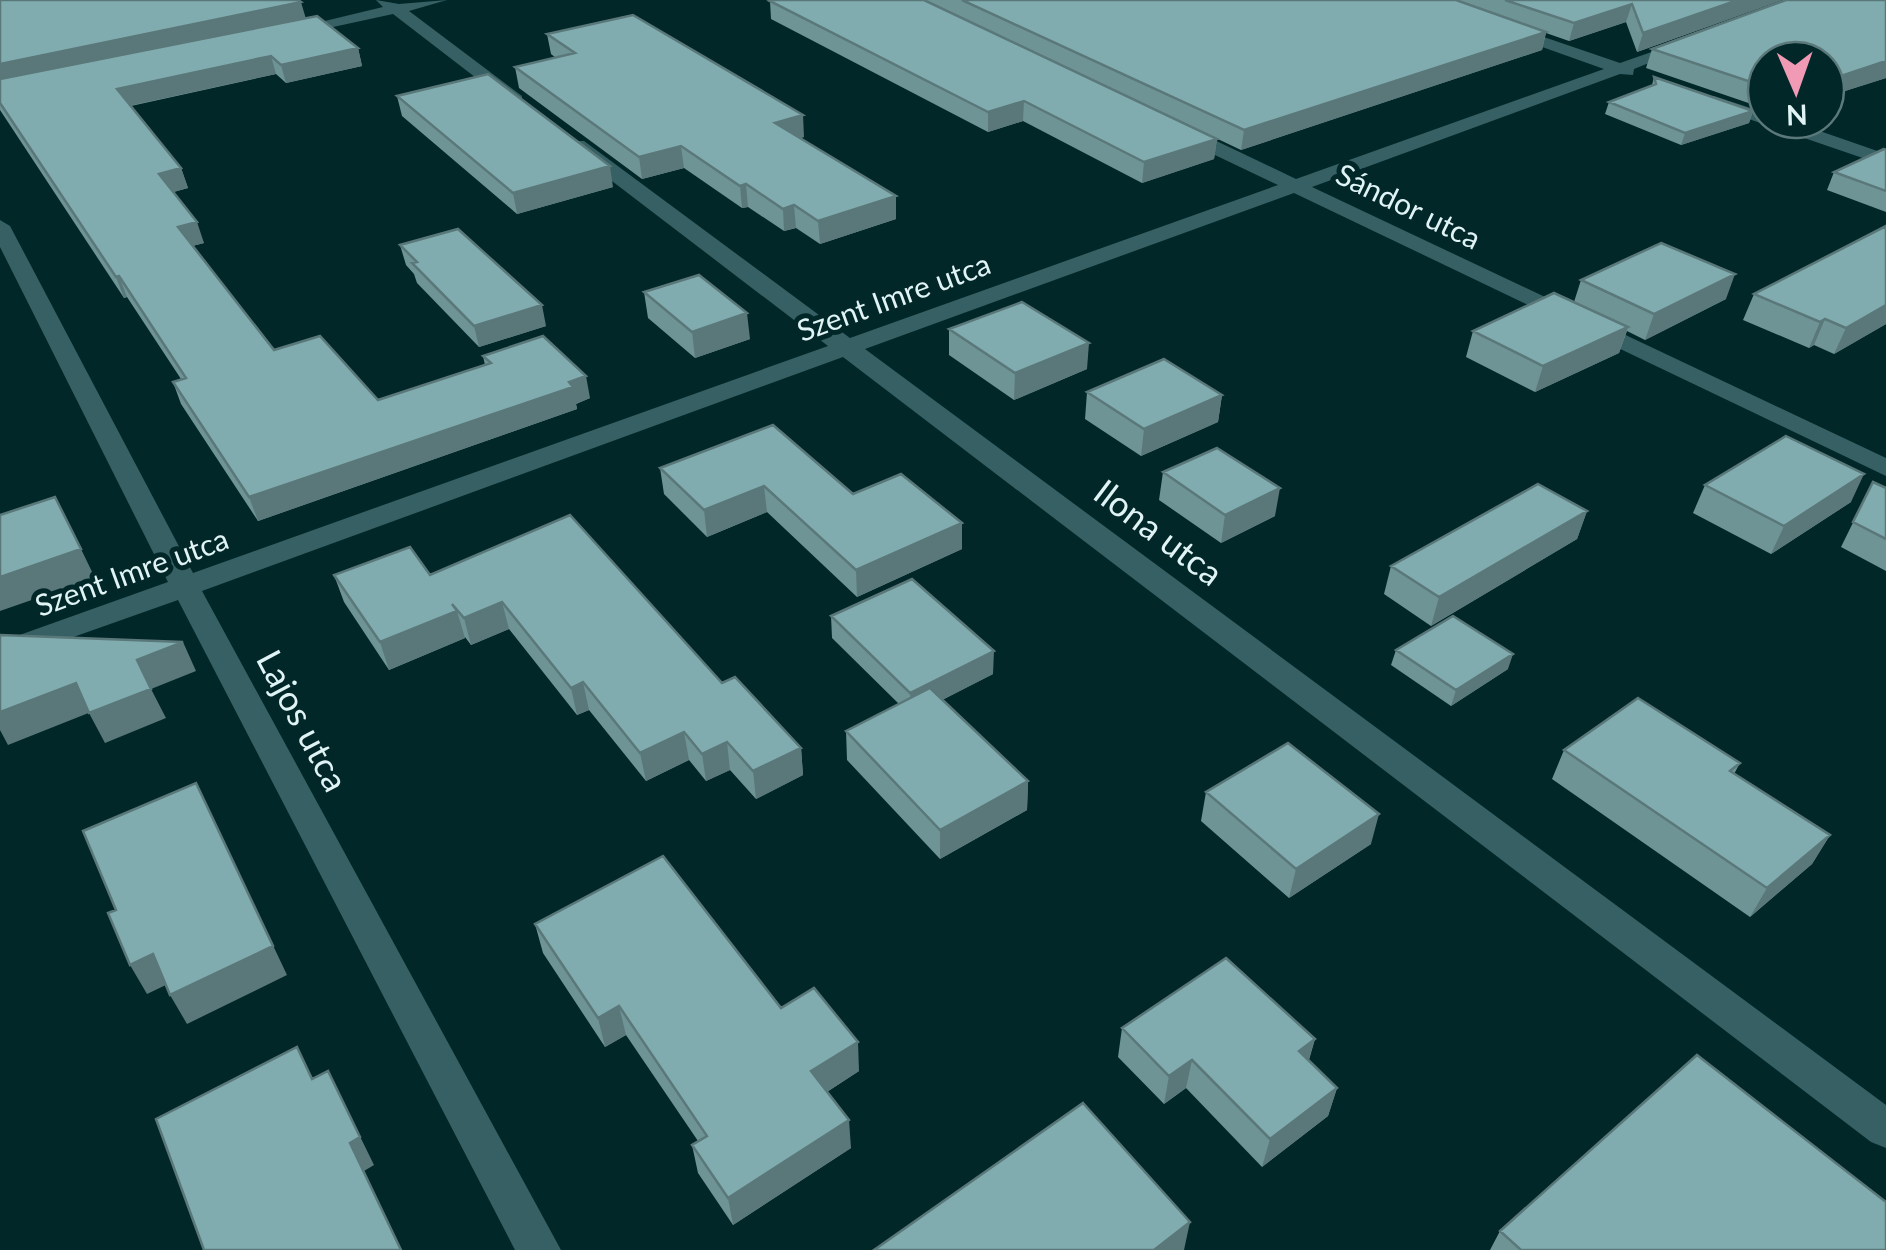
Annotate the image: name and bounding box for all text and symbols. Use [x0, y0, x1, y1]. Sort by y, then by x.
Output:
north arrow [1746, 40, 1846, 140]
text: N [1786, 99, 1808, 133]
street label: Sándor utca [1331, 155, 1487, 256]
street label: Szent Imre utca [792, 244, 995, 348]
street label: Ilona utca [1087, 470, 1232, 593]
street label: Szent Imre utca [30, 519, 233, 623]
street label: Lajos utca [249, 642, 358, 798]

